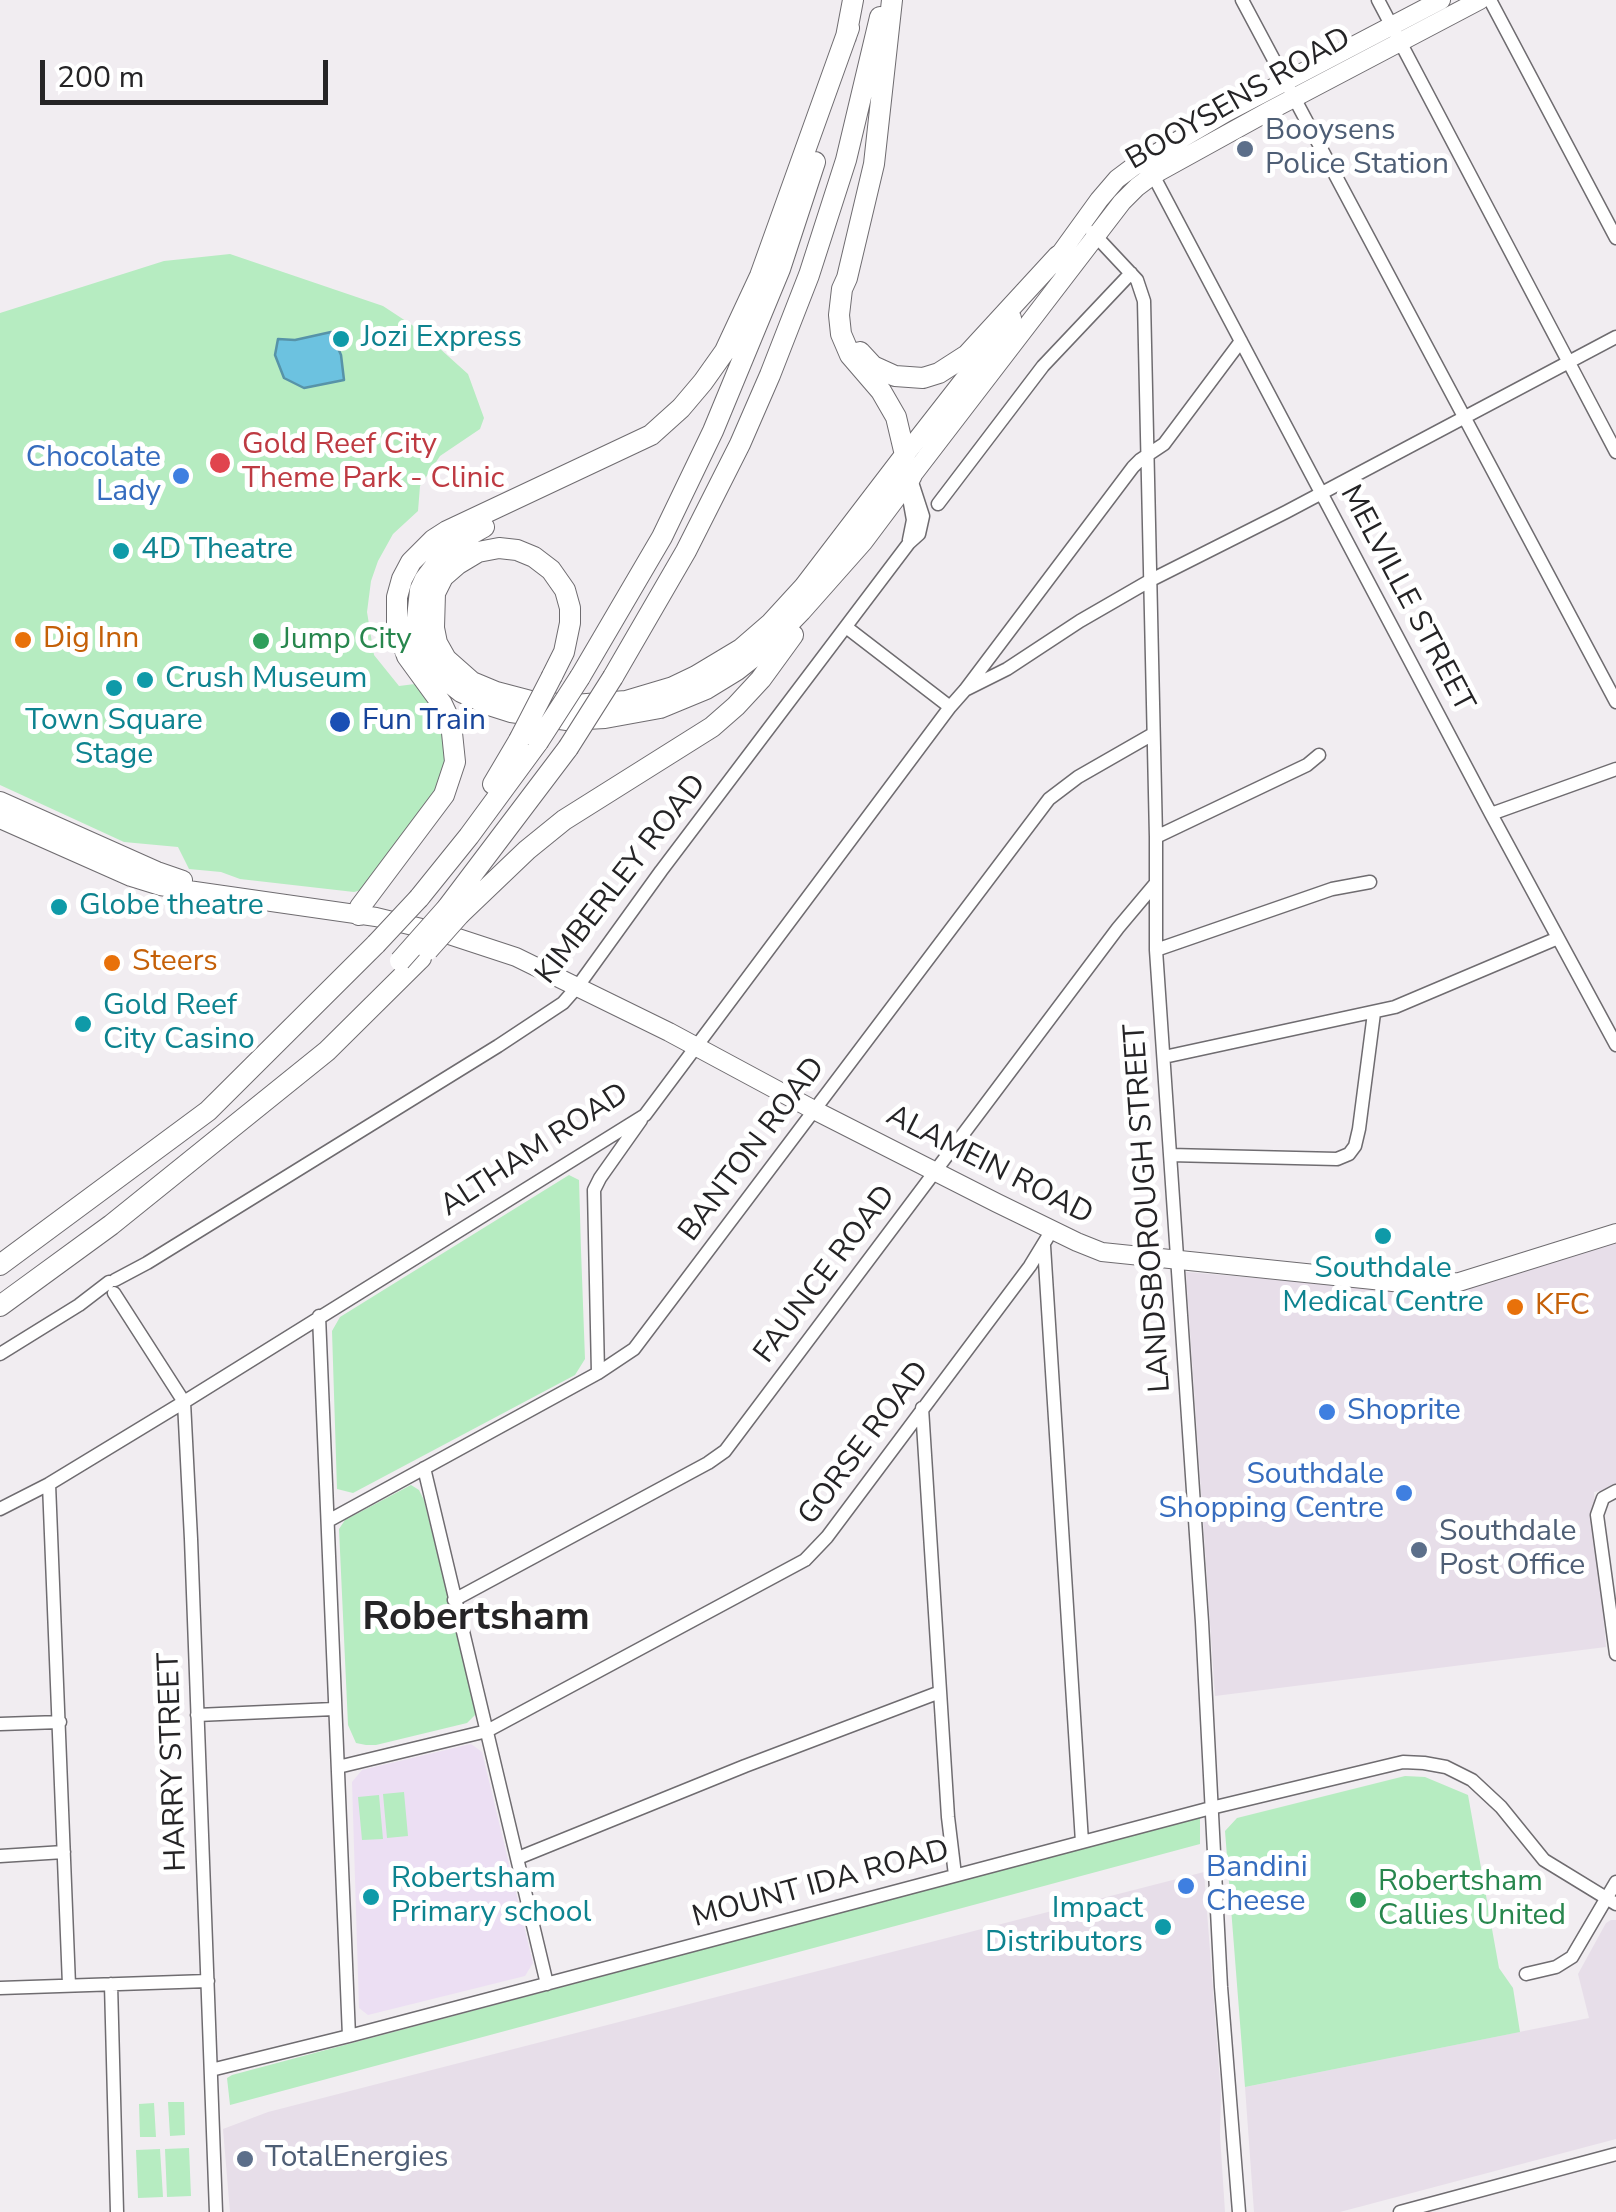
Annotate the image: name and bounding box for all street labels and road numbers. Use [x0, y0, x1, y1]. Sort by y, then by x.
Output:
street label: BOOYSENS ROAD [1120, 21, 1358, 179]
street label: MELVILLE STREET [1331, 480, 1481, 718]
street label: KIMBERLEY ROAD [529, 768, 715, 992]
street label: LANDSBOROUGH STREET [1118, 1022, 1180, 1394]
street label: BANTON ROAD [672, 1051, 834, 1249]
street label: ALTHAM ROAD [434, 1077, 636, 1225]
street label: ALAMEIN ROAD [880, 1098, 1098, 1234]
street label: FAUNCE ROAD [748, 1179, 904, 1371]
street label: GORSE ROAD [792, 1355, 938, 1533]
street label: HARRY STREET [152, 1652, 196, 1872]
street label: MOUNT IDA ROAD [689, 1833, 953, 1937]

